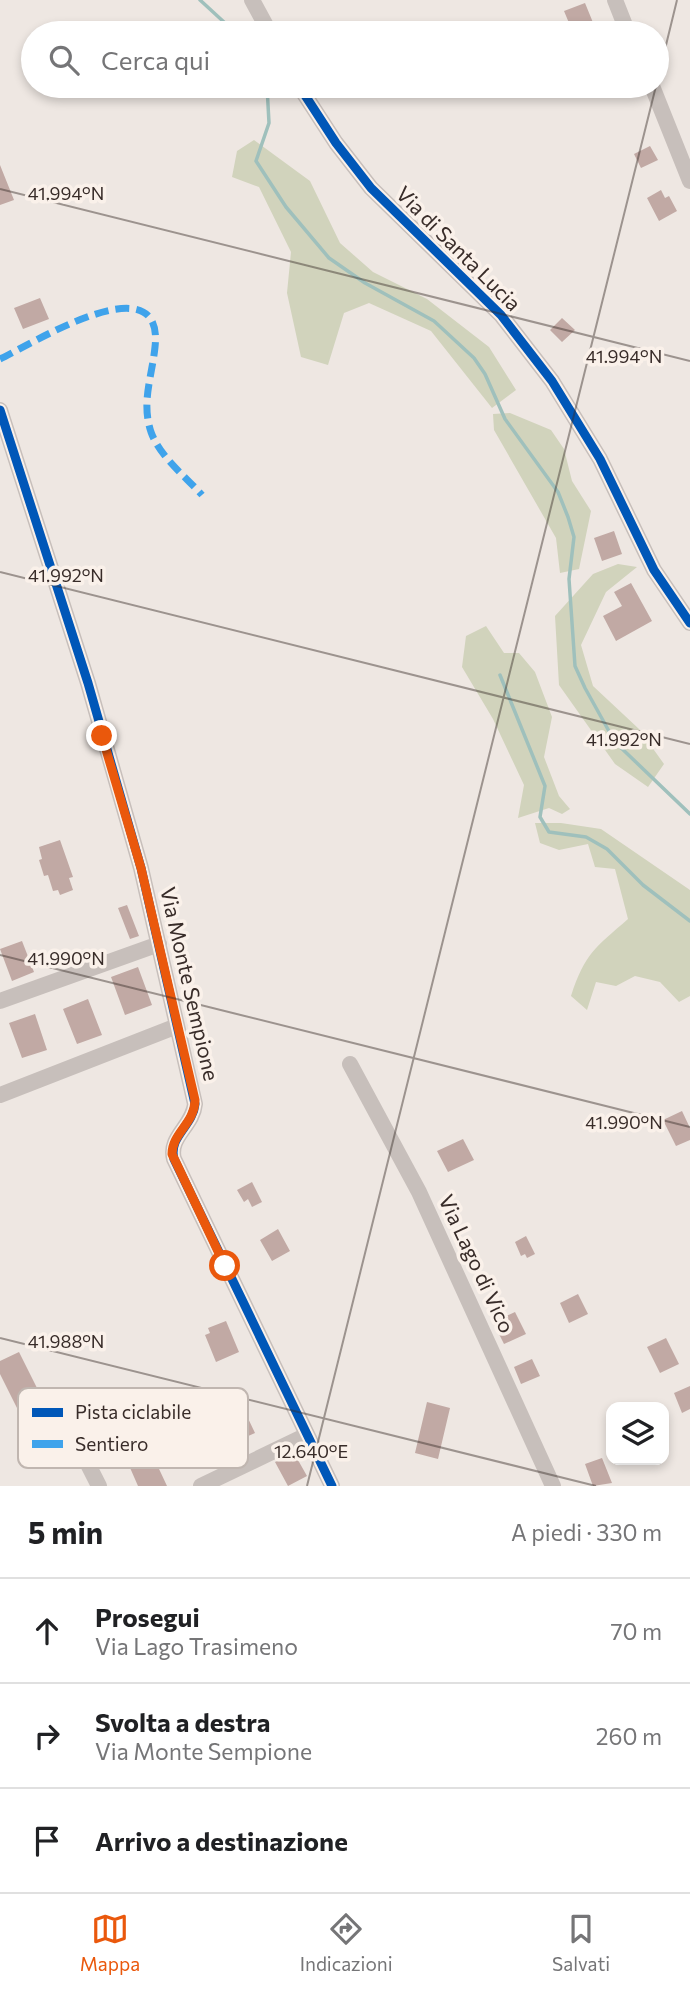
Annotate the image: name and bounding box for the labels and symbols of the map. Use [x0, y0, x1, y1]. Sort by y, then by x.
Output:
street label: Via di Santa Lucia [392, 180, 527, 315]
text: 41.994°N [28, 182, 104, 204]
text: 41.994°N [586, 345, 662, 367]
text: 41.992°N [28, 564, 104, 586]
route end [86, 720, 117, 751]
text: 41.992°N [586, 728, 662, 750]
street label: Via Monte Sempione [156, 884, 225, 1083]
text: 41.990°N [27, 947, 105, 969]
text: 41.990°N [585, 1111, 663, 1133]
street label: Via Lago di Vico [434, 1190, 520, 1337]
route start [209, 1250, 240, 1281]
text: 41.988°N [28, 1330, 104, 1352]
legend [18, 1388, 248, 1468]
text: Pista ciclabile [75, 1400, 191, 1423]
text: Sentiero [75, 1432, 148, 1455]
text: 12.640°E [274, 1440, 348, 1462]

